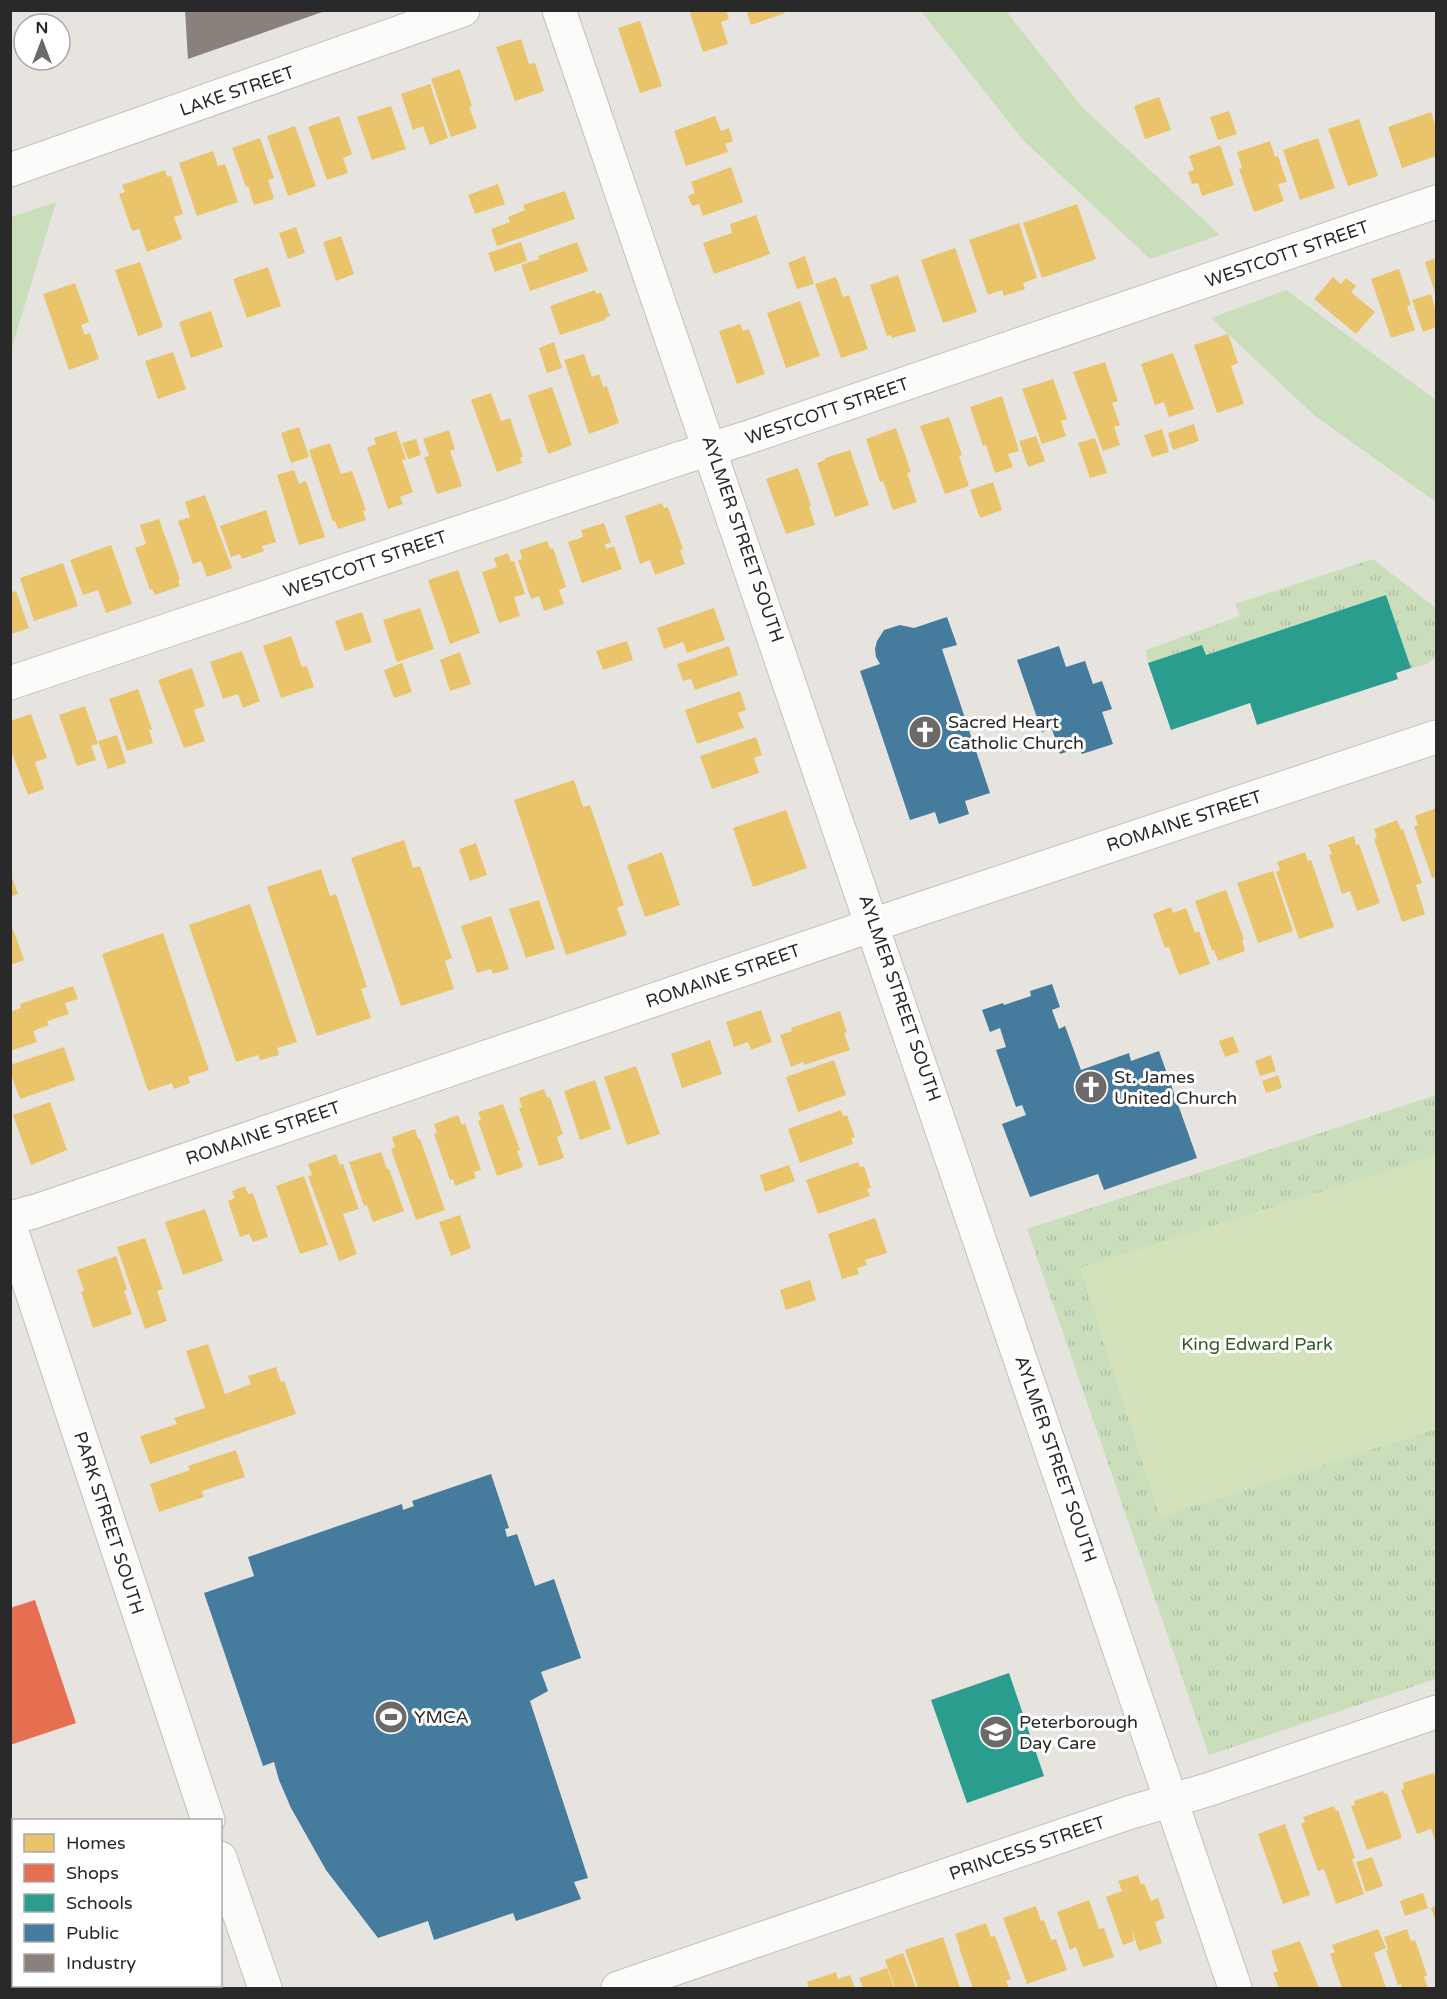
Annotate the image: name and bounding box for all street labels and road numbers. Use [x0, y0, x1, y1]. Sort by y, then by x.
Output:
street label: LAKE STREET [177, 61, 297, 121]
street label: WESTCOTT STREET [1202, 216, 1372, 292]
street label: WESTCOTT STREET [742, 373, 912, 449]
street label: AYLMER STREET SOUTH [697, 433, 789, 645]
street label: WESTCOTT STREET [280, 526, 450, 602]
street label: ROMAINE STREET [1104, 785, 1265, 857]
street label: AYLMER STREET SOUTH [854, 892, 946, 1104]
street label: ROMAINE STREET [643, 939, 803, 1013]
street label: ROMAINE STREET [183, 1096, 343, 1170]
street label: AYLMER STREET SOUTH [1010, 1353, 1102, 1565]
street label: PARK STREET SOUTH [69, 1429, 149, 1617]
street label: PRINCESS STREET [946, 1811, 1108, 1885]

